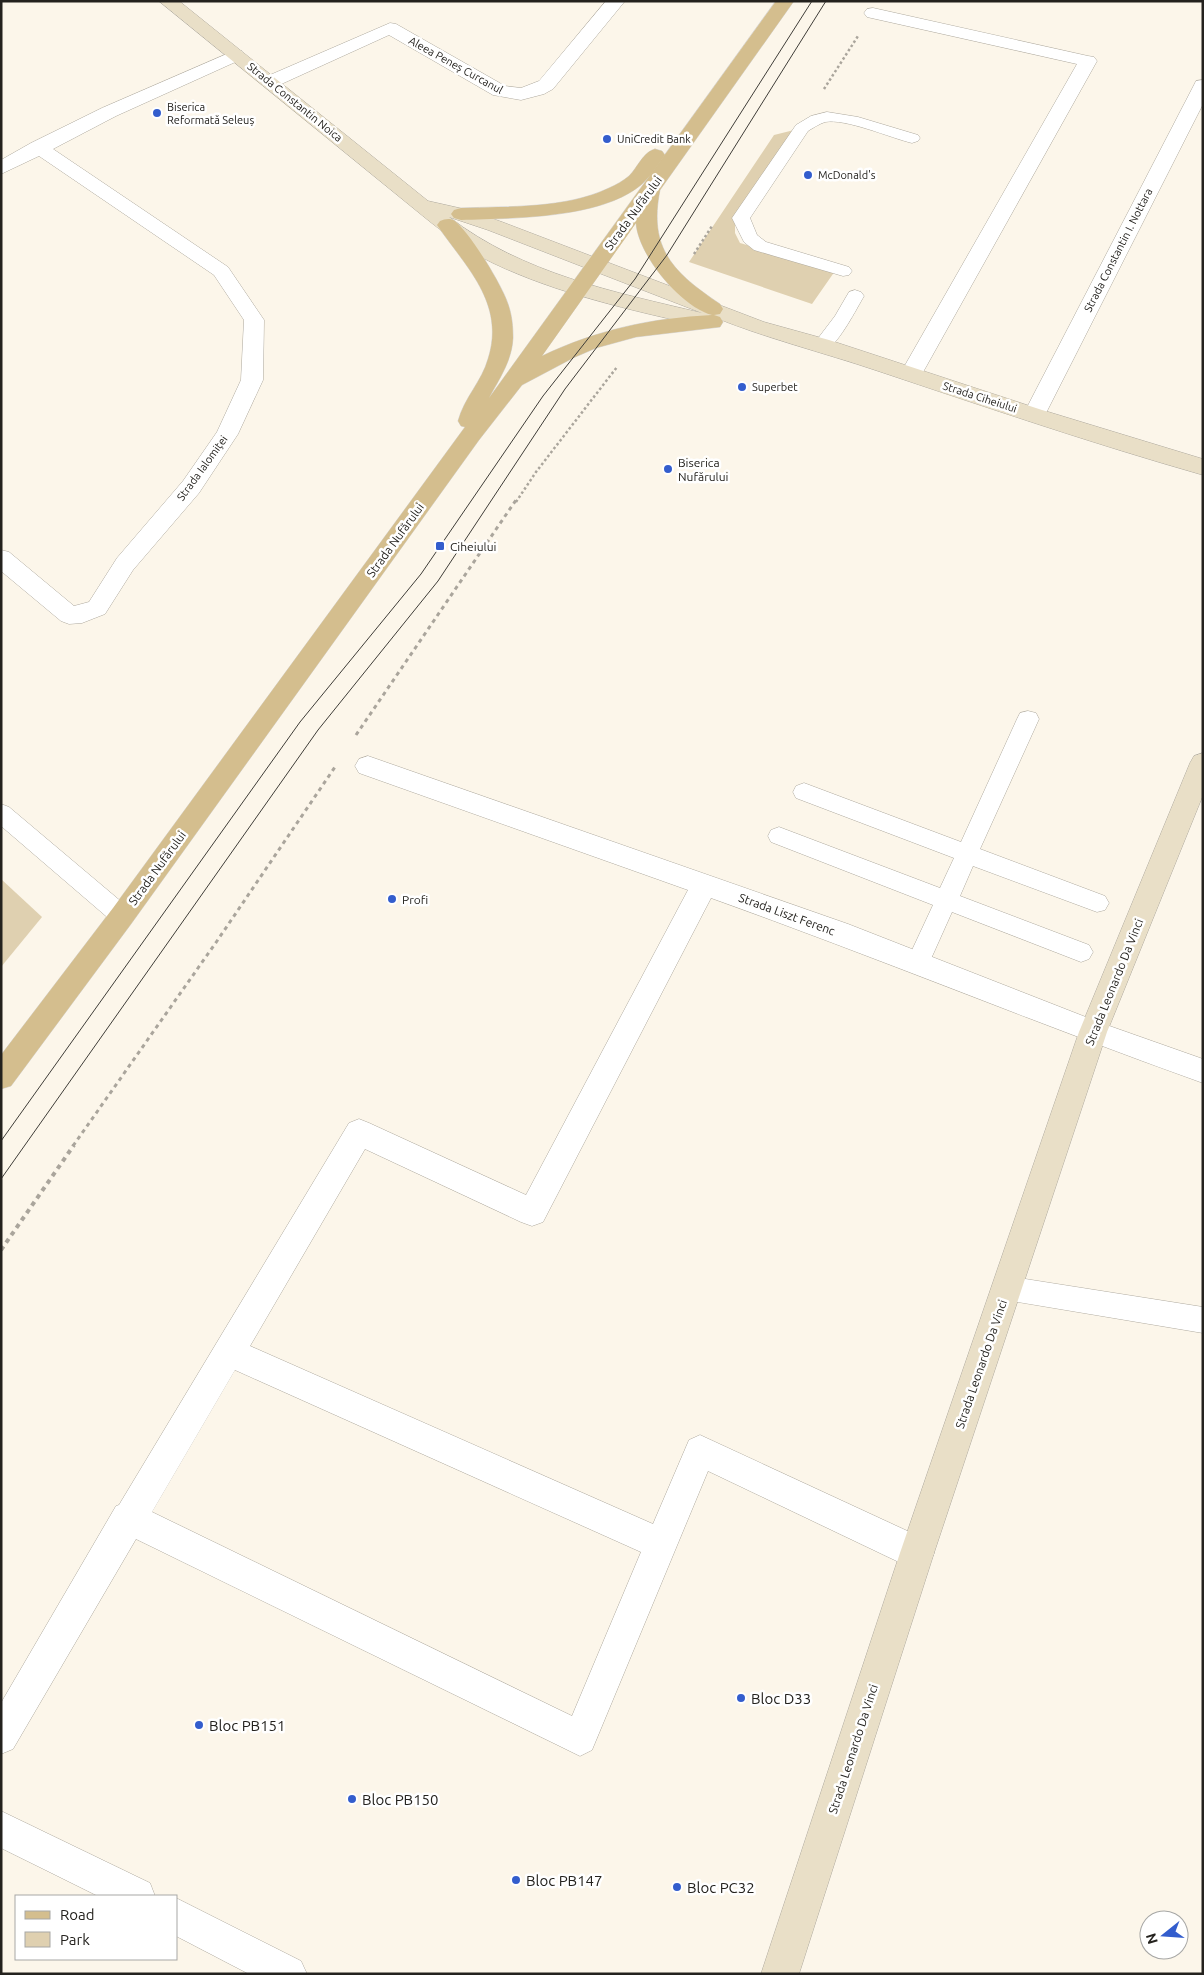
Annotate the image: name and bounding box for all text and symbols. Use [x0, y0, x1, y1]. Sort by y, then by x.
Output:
street label: Aleea Peneș Curcanul [407, 34, 505, 96]
street label: Strada Constantin Noica [245, 60, 345, 144]
place label: Biserica Reformată Seleuș [167, 101, 254, 126]
marker: Biserica Reformată Seleuș [151, 107, 163, 119]
marker: UniCredit Bank [601, 133, 613, 145]
place label: UniCredit Bank [617, 133, 691, 145]
marker: McDonald's [802, 169, 814, 181]
place label: McDonald's [818, 169, 876, 181]
street label: Strada Nufărului [602, 173, 664, 252]
street label: Strada Constantin I. Nottara [1082, 186, 1154, 314]
street label: Strada Ciheiului [941, 379, 1019, 415]
marker: Superbet [736, 381, 748, 393]
place label: Superbet [752, 381, 798, 393]
street label: Strada Ialomiței [174, 433, 230, 503]
place label: Biserica Nufărului [678, 456, 729, 483]
marker: Biserica Nufărului [662, 463, 674, 475]
street label: Strada Nufărului [364, 500, 426, 579]
marker: Ciheiului [434, 540, 446, 552]
place label: Ciheiului [450, 540, 497, 553]
street label: Strada Nufărului [126, 828, 188, 907]
street label: Strada Liszt Ferenc [737, 891, 837, 938]
marker: Profi [386, 893, 398, 905]
place label: Profi [402, 893, 428, 906]
street label: Strada Leonardo Da Vinci [1083, 917, 1145, 1047]
street label: Strada Leonardo Da Vinci [953, 1298, 1009, 1430]
street label: Strada Leonardo Da Vinci [826, 1683, 880, 1815]
place label: Bloc D33 [751, 1690, 811, 1707]
marker: Bloc D33 [735, 1692, 747, 1704]
place label: Bloc PB151 [209, 1717, 286, 1734]
marker: Bloc PB151 [193, 1719, 205, 1731]
place label: Bloc PB150 [362, 1791, 439, 1808]
marker: Bloc PB150 [346, 1793, 358, 1805]
place label: Bloc PB147 [526, 1872, 603, 1889]
marker: Bloc PB147 [510, 1874, 522, 1886]
place label: Bloc PC32 [687, 1879, 755, 1896]
marker: Bloc PC32 [671, 1881, 683, 1893]
legend [15, 1895, 178, 1960]
text: Road [60, 1906, 95, 1923]
north arrow [1139, 1910, 1189, 1960]
text: Park [60, 1931, 90, 1948]
text: N [1142, 1931, 1161, 1946]

